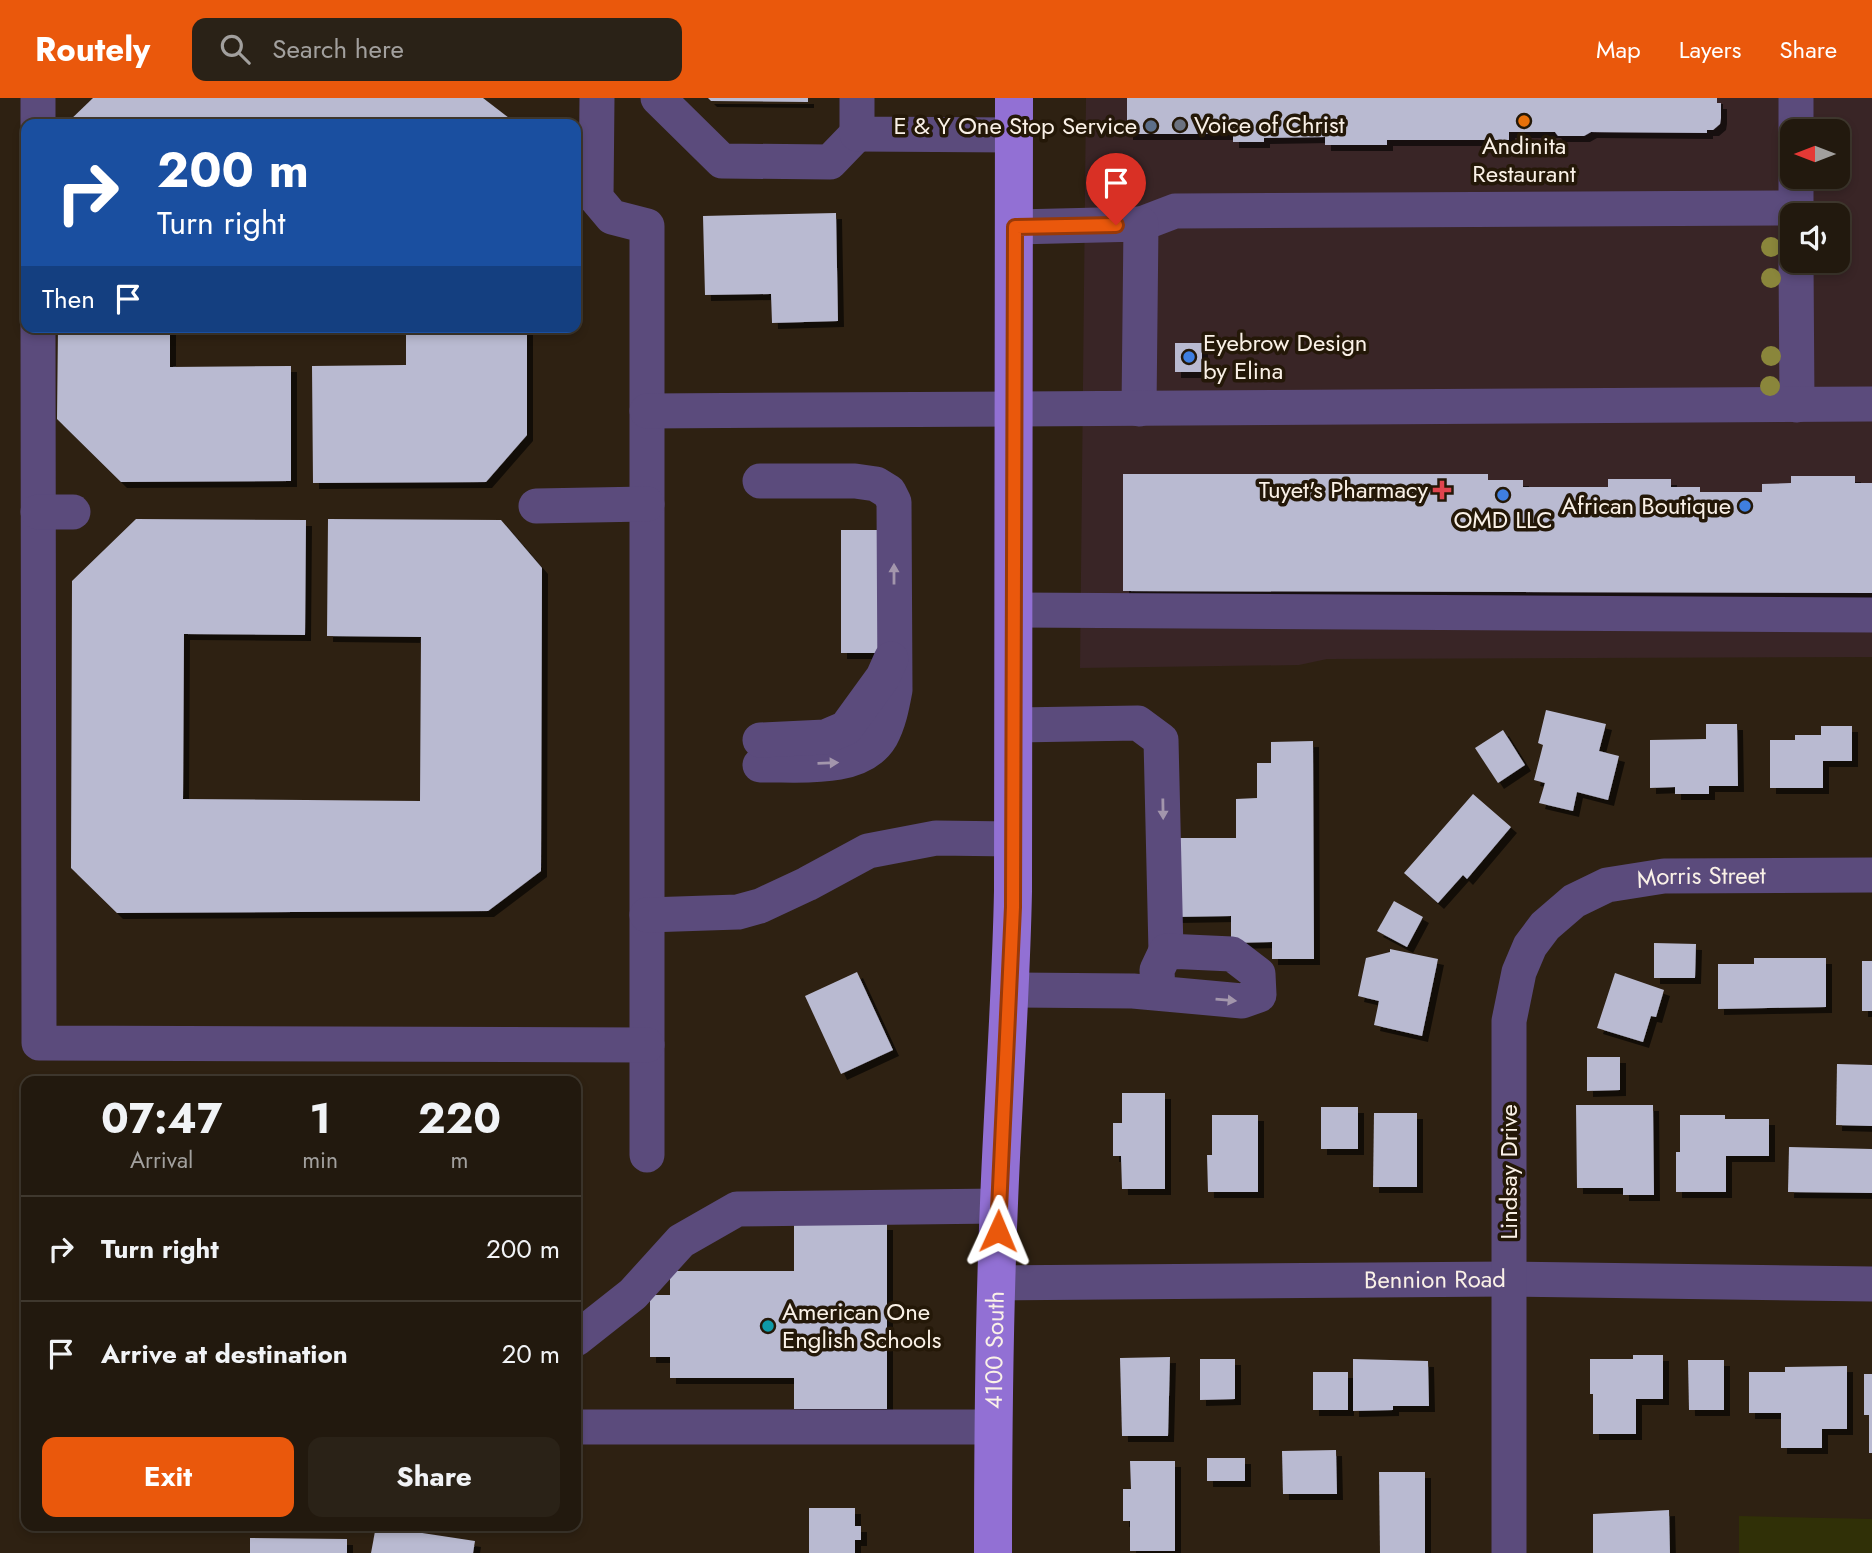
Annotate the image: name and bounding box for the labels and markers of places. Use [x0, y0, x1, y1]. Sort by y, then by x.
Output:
place label: Voice of Christ [1194, 107, 1345, 142]
place label: E & Y One Stop Service [893, 108, 1137, 143]
marker: Andinita Restaurant [1516, 113, 1532, 129]
marker: Voice of Christ [1172, 117, 1188, 133]
marker: E & Y One Stop Service [1143, 118, 1159, 134]
place label: Andinita Restaurant [1472, 128, 1576, 191]
pin [1086, 153, 1146, 225]
place label: Eyebrow Design by Elina [1203, 325, 1367, 388]
marker: Eyebrow Design by Elina [1181, 349, 1197, 365]
place label: Tuyet's Pharmacy [1259, 472, 1428, 507]
marker: Tuyet's Pharmacy [1434, 482, 1450, 498]
marker: OMD LLC [1495, 487, 1511, 503]
place label: African Boutique [1561, 488, 1731, 523]
marker: African Boutique [1737, 498, 1753, 514]
place label: OMD LLC [1453, 502, 1553, 537]
place label: American One English Schools [782, 1294, 941, 1357]
marker: American One English Schools [760, 1318, 776, 1334]

